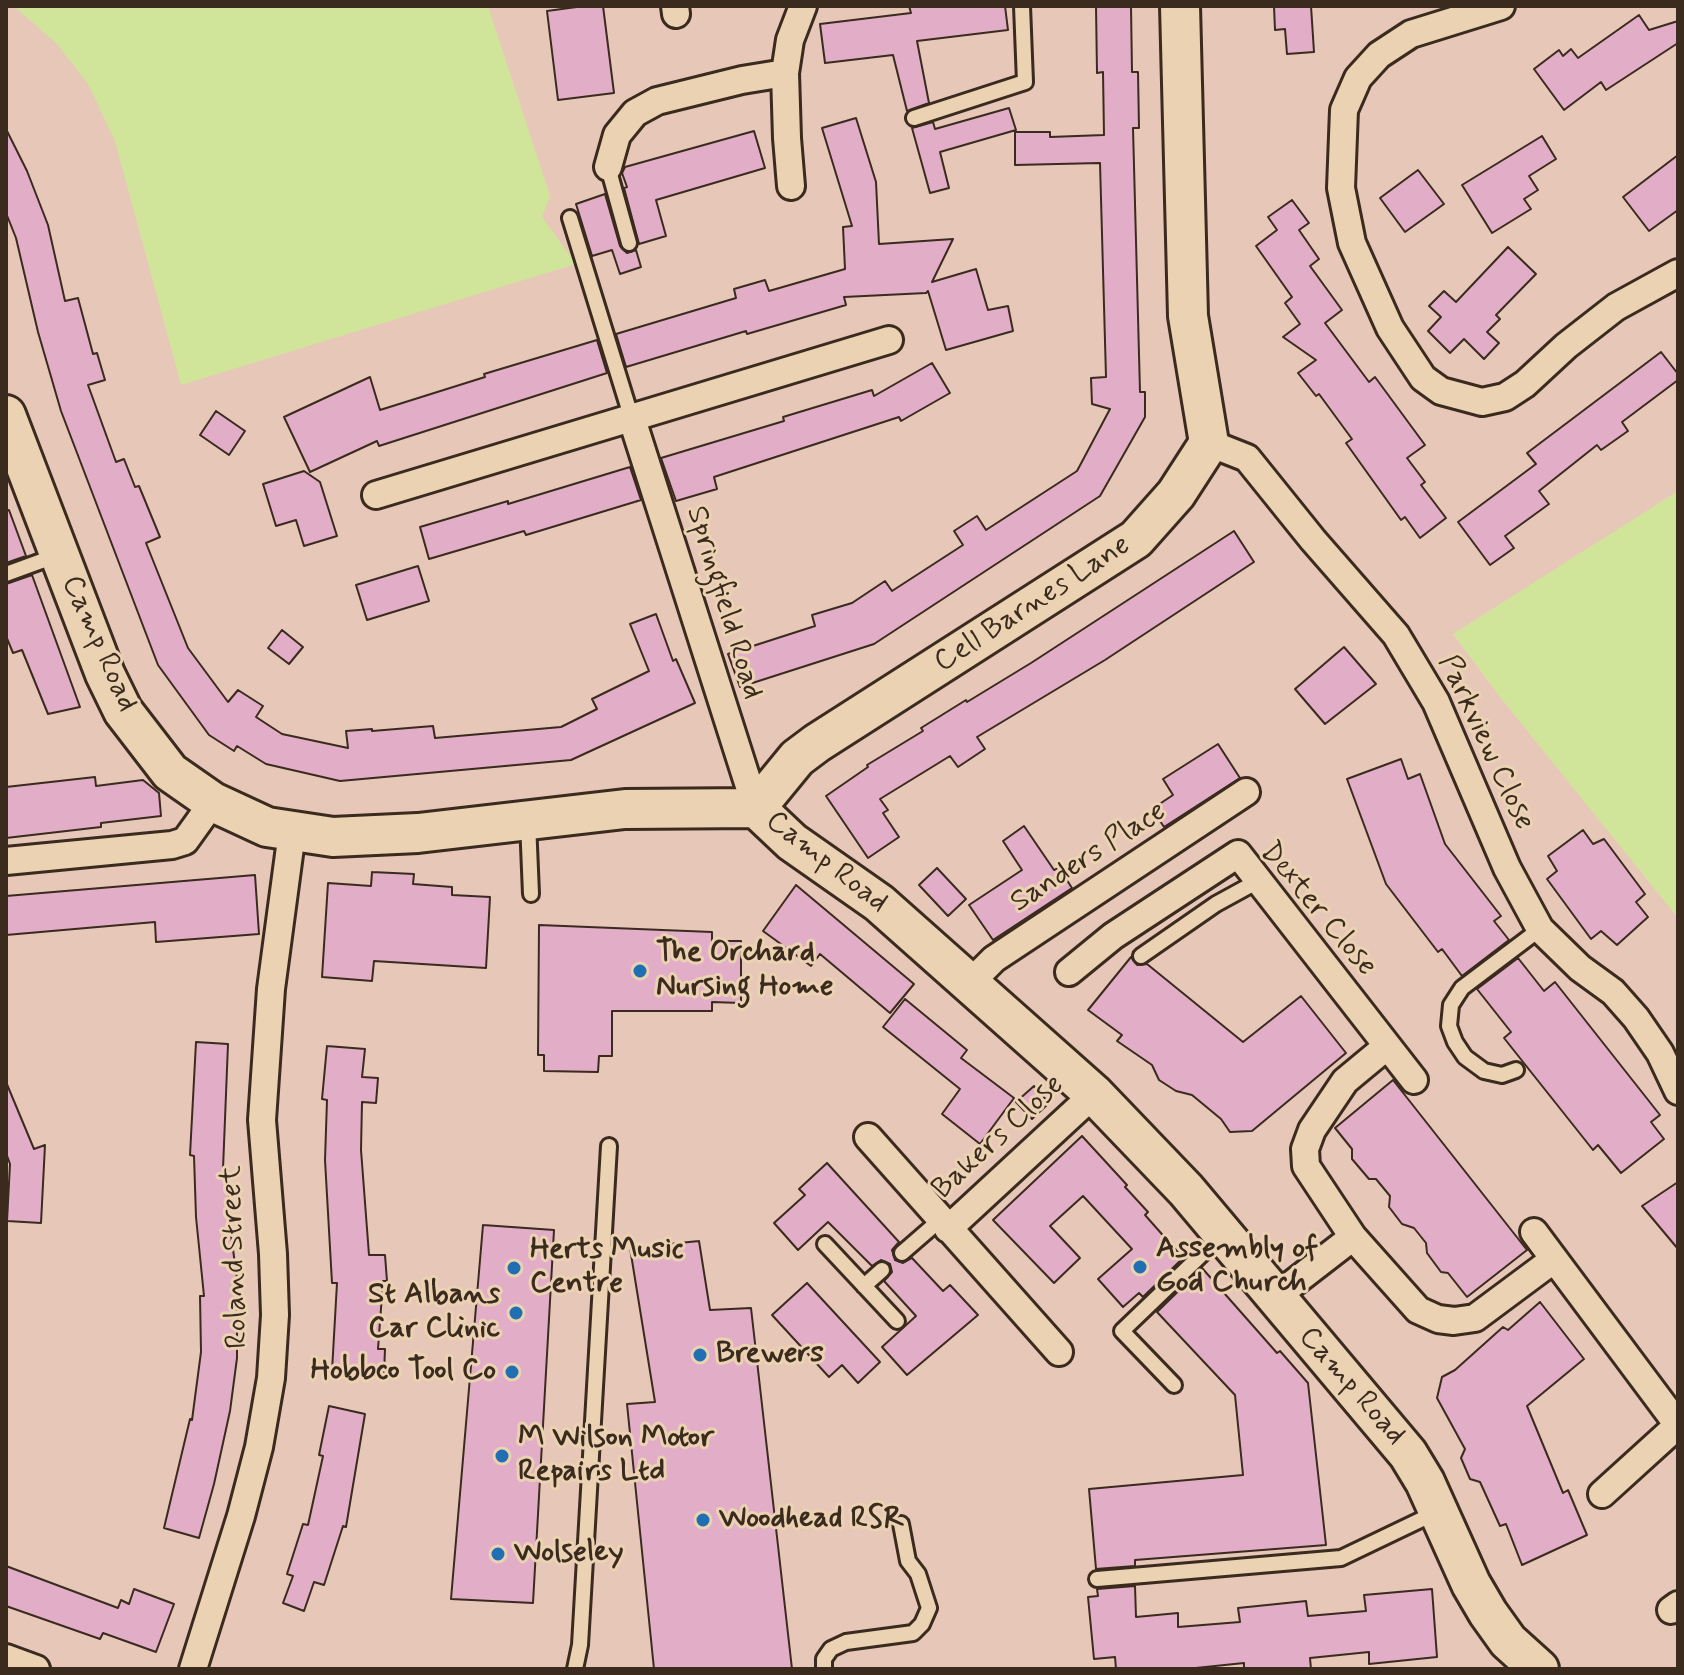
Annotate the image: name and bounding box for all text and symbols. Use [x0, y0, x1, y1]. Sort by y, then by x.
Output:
street label: Springfield Road [677, 502, 769, 704]
street label: Cell Barnes Lane [928, 528, 1138, 682]
street label: Camp Road [52, 570, 144, 718]
street label: Parkview Close [1429, 650, 1541, 836]
street label: Sanders Place [1004, 794, 1174, 922]
street label: Camp Road [758, 804, 894, 922]
street label: Dexter Close [1250, 836, 1384, 984]
place label: The Orchard Nursing Home [656, 936, 833, 1006]
marker: The Orchard Nursing Home [631, 962, 649, 980]
street label: Bakers Close [926, 1068, 1072, 1208]
street label: Roland Street [215, 1165, 257, 1349]
place label: Assembly of God Church [1156, 1232, 1318, 1302]
place label: Herts Music Centre [530, 1233, 684, 1304]
marker: Assembly of God Church [1131, 1258, 1149, 1276]
marker: Herts Music Centre [505, 1259, 523, 1277]
place label: St Albans Car Clinic [368, 1278, 500, 1348]
marker: St Albans Car Clinic [507, 1304, 525, 1322]
street label: Camp Road [1290, 1320, 1412, 1454]
place label: Brewers [716, 1337, 824, 1373]
marker: Brewers [691, 1346, 709, 1364]
place label: Hobbco Tool Co [310, 1354, 496, 1390]
marker: Hobbco Tool Co [503, 1363, 521, 1381]
place label: M Wilson Motor Repairs Ltd [518, 1421, 714, 1492]
marker: M Wilson Motor Repairs Ltd [493, 1447, 511, 1465]
place label: Woodhead RSR [719, 1502, 904, 1538]
marker: Woodhead RSR [694, 1511, 712, 1529]
place label: Wolseley [514, 1536, 624, 1572]
marker: Wolseley [489, 1545, 507, 1563]

